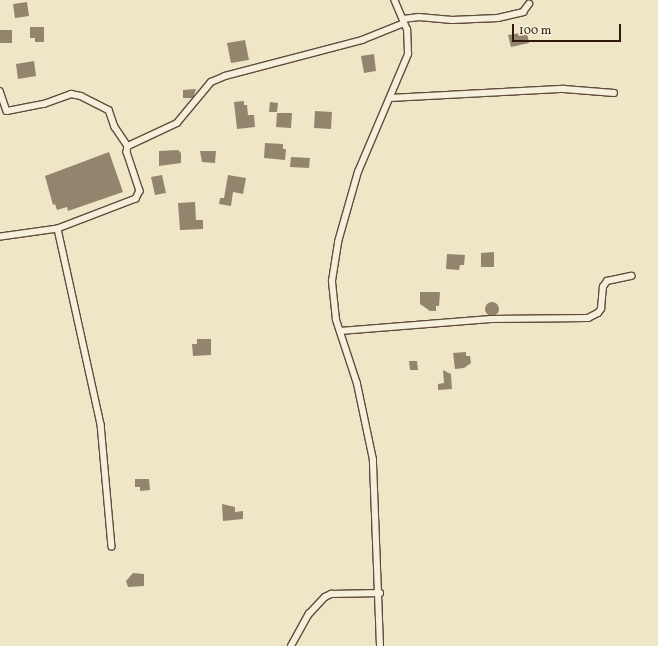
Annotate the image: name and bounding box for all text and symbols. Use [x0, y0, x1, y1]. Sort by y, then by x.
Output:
scale bar [514, 16, 623, 42]
text: 100 m [519, 23, 551, 39]

